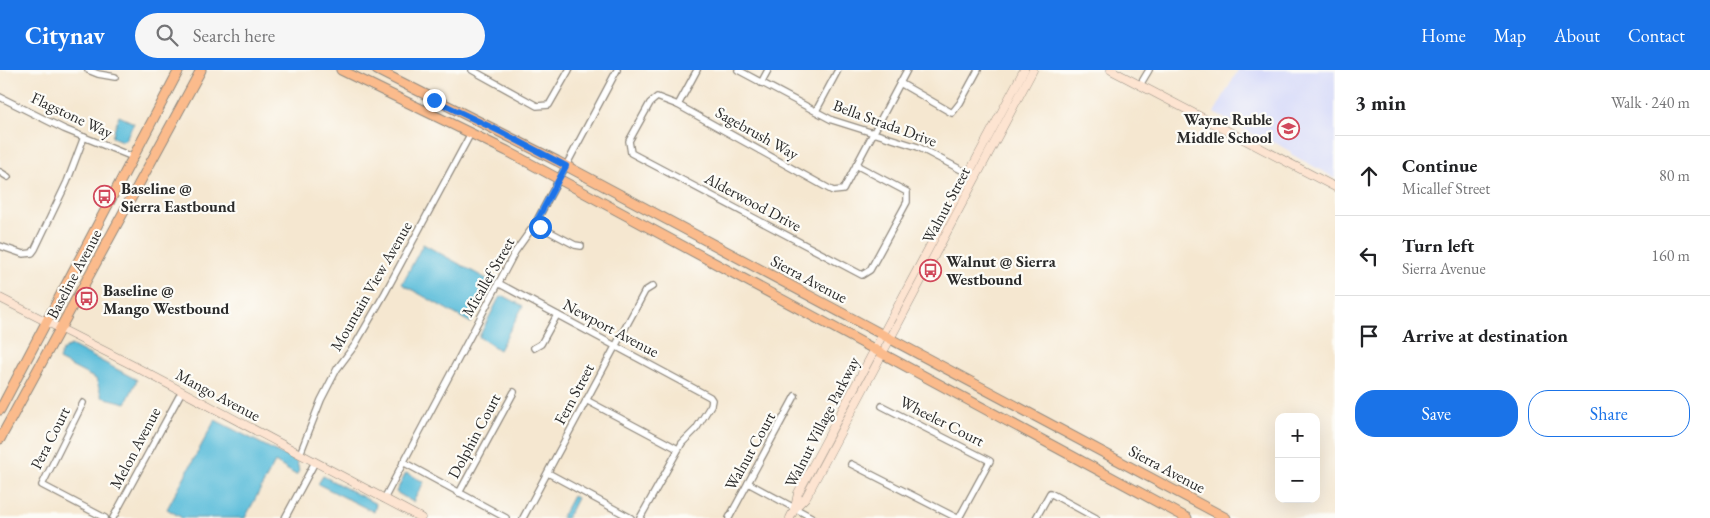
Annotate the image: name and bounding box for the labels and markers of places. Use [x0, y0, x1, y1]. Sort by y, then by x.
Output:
place label: Wayne Ruble Middle School [1177, 109, 1272, 148]
school or university icon: Wayne Ruble Middle School [1276, 116, 1300, 140]
place label: Baseline @ Sierra Eastbound [121, 178, 236, 217]
bus stop icon: Baseline @ Sierra Eastbound [93, 185, 117, 209]
place label: Walnut @ Sierra Westbound [946, 251, 1057, 290]
bus stop icon: Walnut @ Sierra Westbound [918, 258, 942, 282]
place label: Baseline @ Mango Westbound [103, 280, 230, 319]
bus stop icon: Baseline @ Mango Westbound [75, 287, 99, 311]

